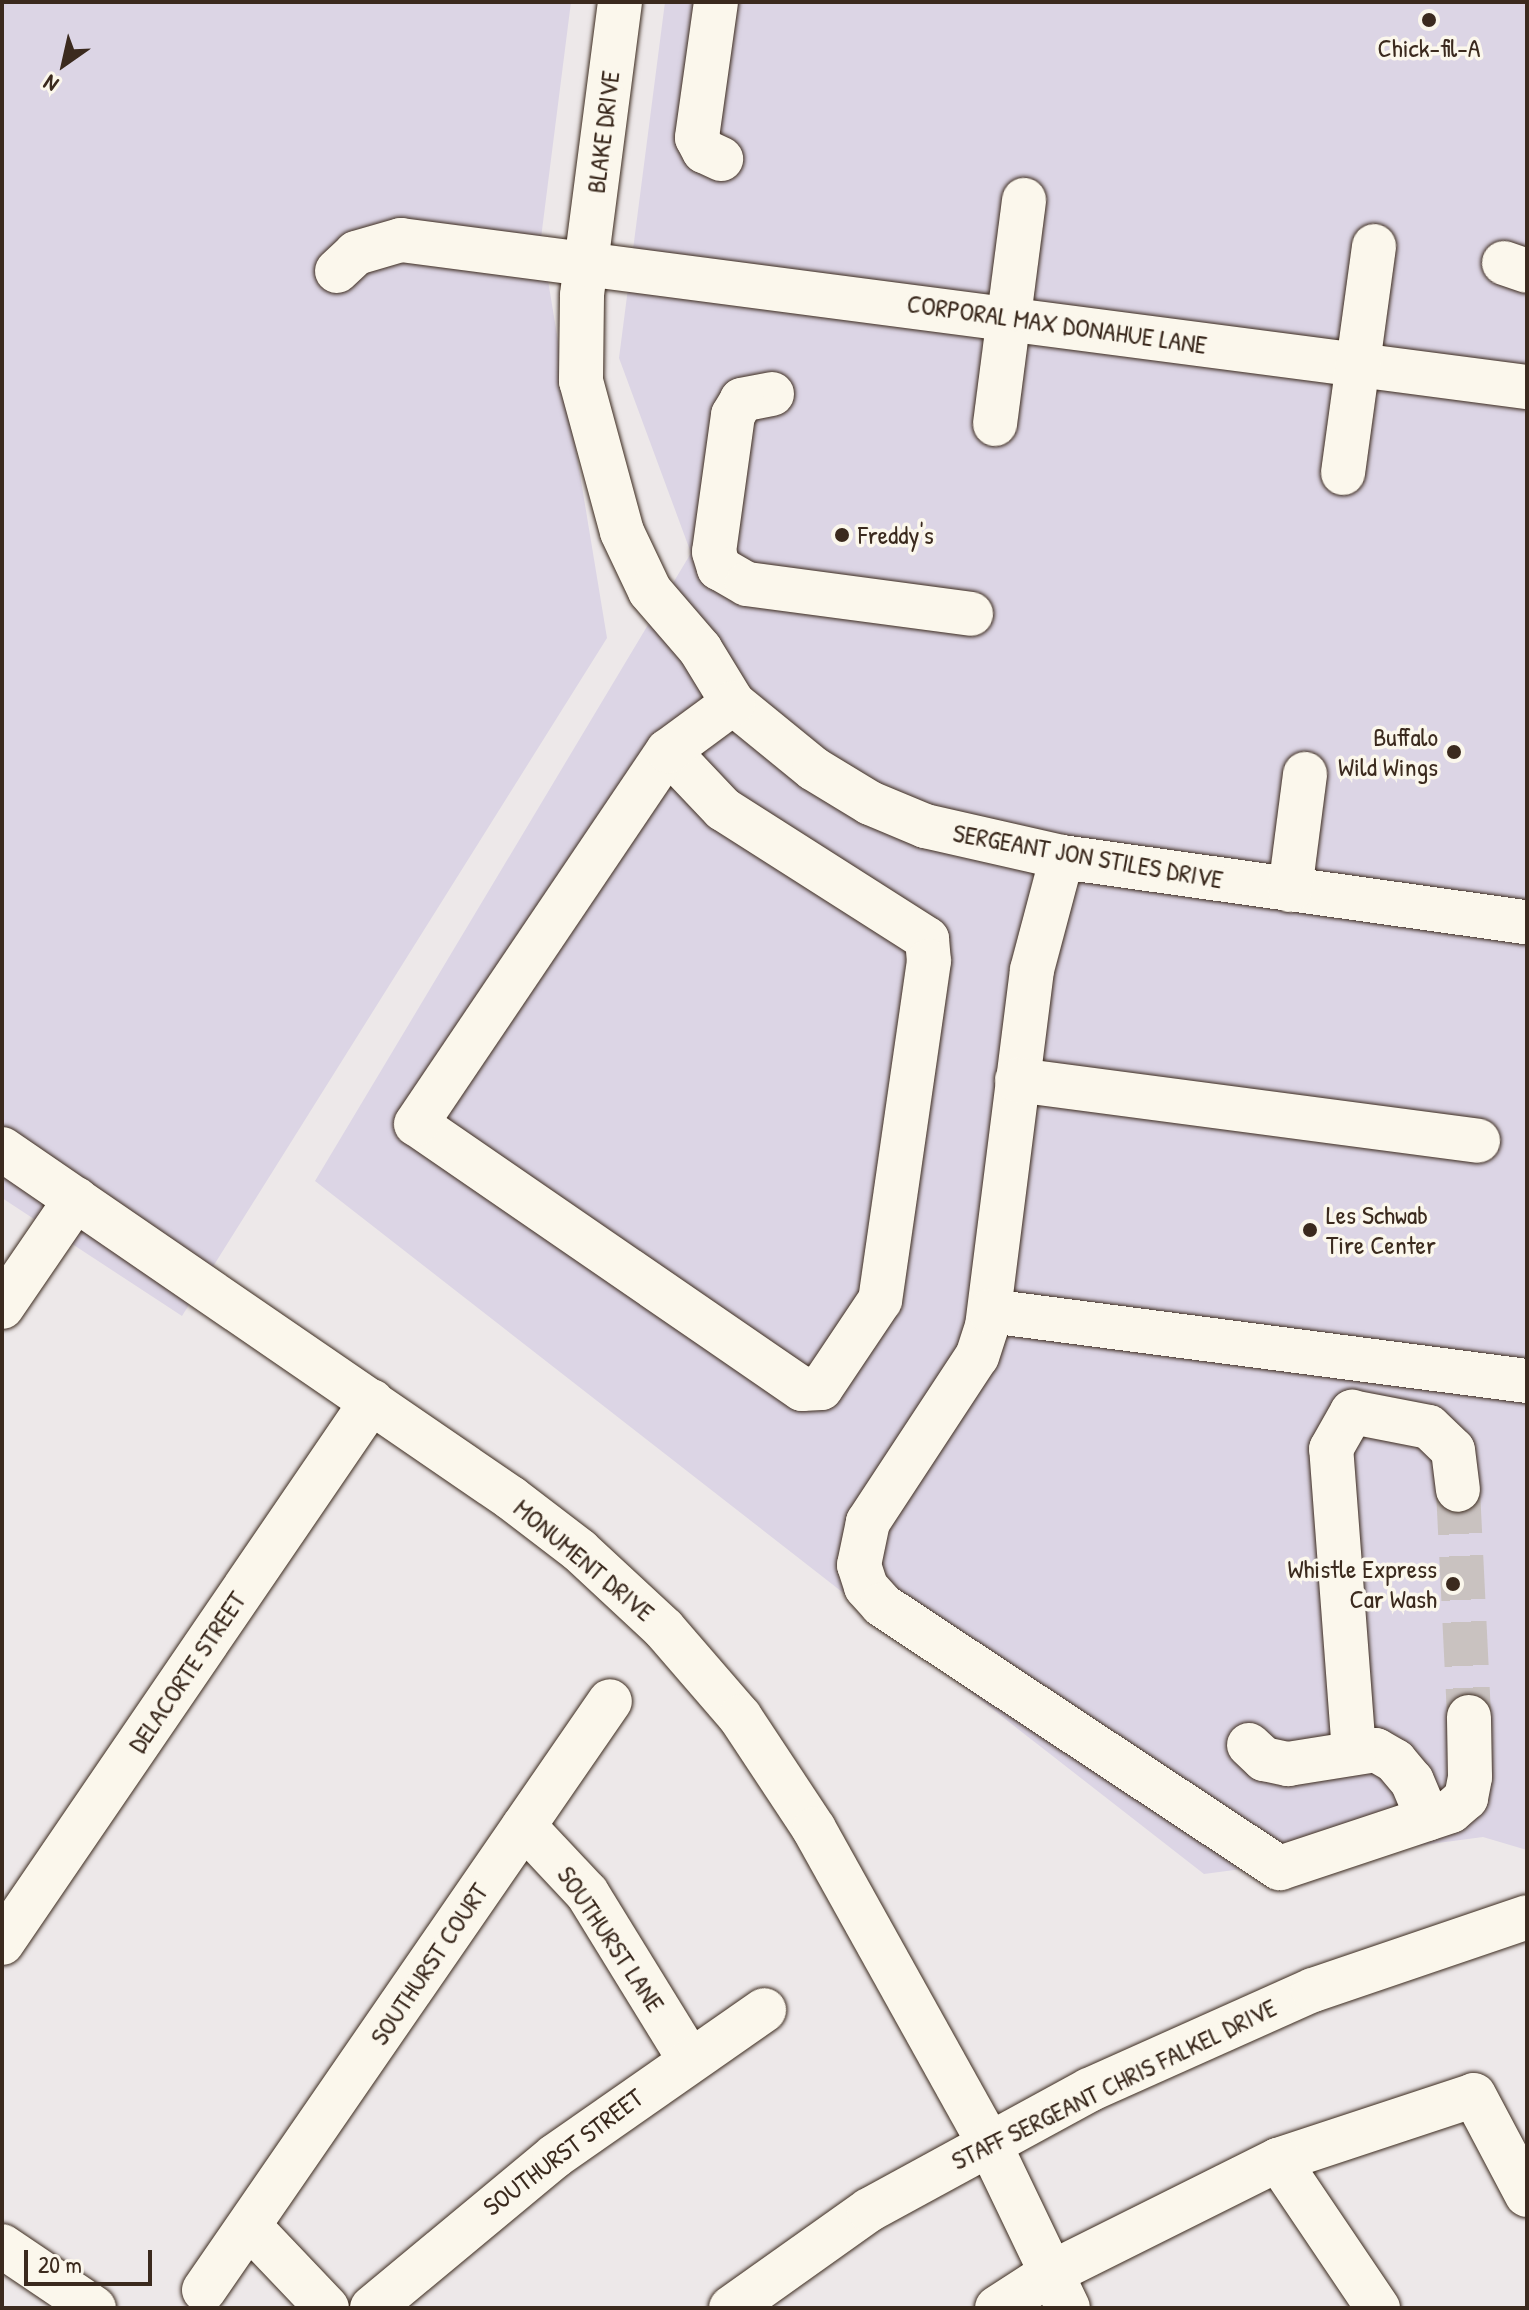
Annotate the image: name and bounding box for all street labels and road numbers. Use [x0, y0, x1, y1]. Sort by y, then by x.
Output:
street label: BLAKE DRIVE [580, 69, 626, 195]
street label: CORPORAL MAX DONAHUE LANE [905, 288, 1209, 360]
street label: SERGEANT JON STILES DRIVE [951, 817, 1225, 895]
street label: MONUMENT DRIVE [508, 1492, 660, 1628]
street label: DELACORTE STREET [122, 1586, 252, 1758]
street label: SOUTHURST LANE [551, 1860, 671, 2018]
street label: SOUTHURST COURT [363, 1877, 495, 2051]
street label: STAFF SERGEANT CHRIS FALKEL DRIVE [946, 1992, 1282, 2176]
street label: SOUTHURST STREET [477, 2082, 649, 2222]

